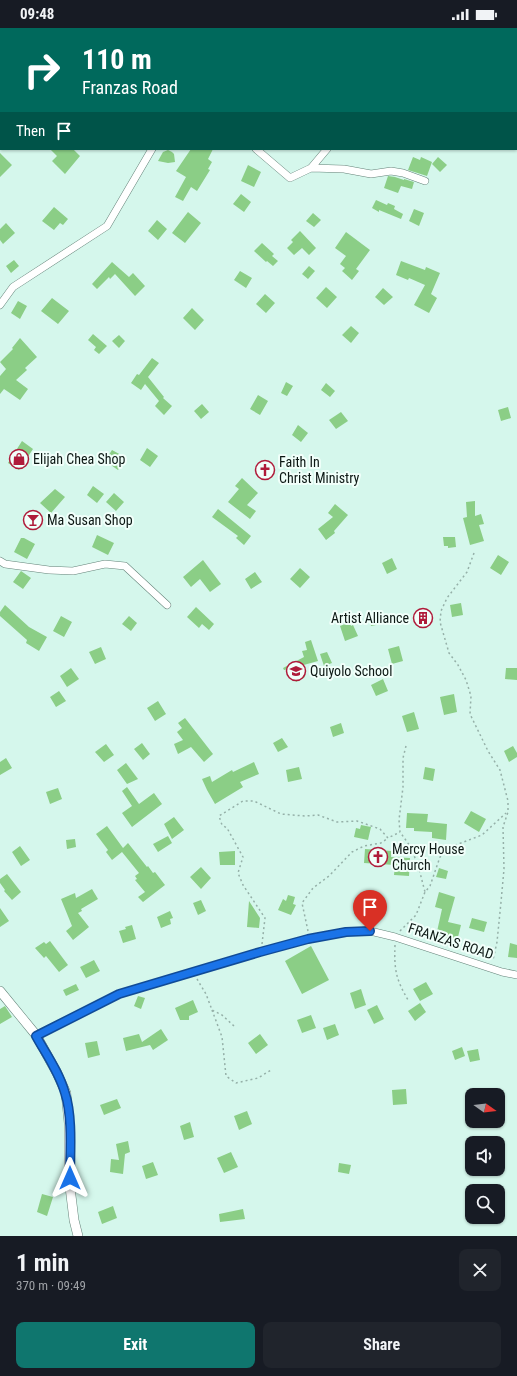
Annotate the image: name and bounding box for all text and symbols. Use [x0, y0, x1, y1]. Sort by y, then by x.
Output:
text: 09:48 [20, 5, 54, 23]
text: 110 m [82, 43, 152, 76]
icon: right [16, 44, 68, 96]
text: Franzas Road [82, 77, 178, 98]
icon: arrive [53, 120, 75, 142]
text: Then [16, 122, 45, 140]
shop icon: Elijah Chea Shop [8, 448, 30, 470]
place label: Elijah Chea Shop [33, 451, 125, 467]
place label: Faith In Christ Ministry [279, 454, 360, 486]
church icon: Faith In Christ Ministry [254, 459, 276, 481]
bar icon: Ma Susan Shop [22, 509, 44, 531]
place label: Ma Susan Shop [47, 512, 133, 528]
building icon: Artist Alliance [412, 607, 434, 629]
place label: Artist Alliance [331, 610, 409, 626]
school or university icon: Quiyolo School [285, 660, 307, 682]
place label: Quiyolo School [310, 663, 392, 679]
place label: Mercy House Church [392, 841, 465, 873]
church icon: Mercy House Church [367, 846, 389, 868]
pin [353, 890, 387, 931]
icon: arrive [359, 896, 381, 918]
street label: FRANZAS ROAD [406, 920, 496, 962]
north arrow [465, 1088, 505, 1128]
map controls [465, 1088, 505, 1224]
button: sound [465, 1136, 505, 1176]
position arrow [49, 1157, 91, 1199]
button: search [465, 1184, 505, 1224]
text: 1 min [16, 1249, 69, 1277]
button: close [459, 1249, 501, 1291]
text: 370 m · 09:49 [16, 1278, 86, 1293]
button: Exit [16, 1322, 255, 1368]
button: Share [263, 1322, 501, 1368]

